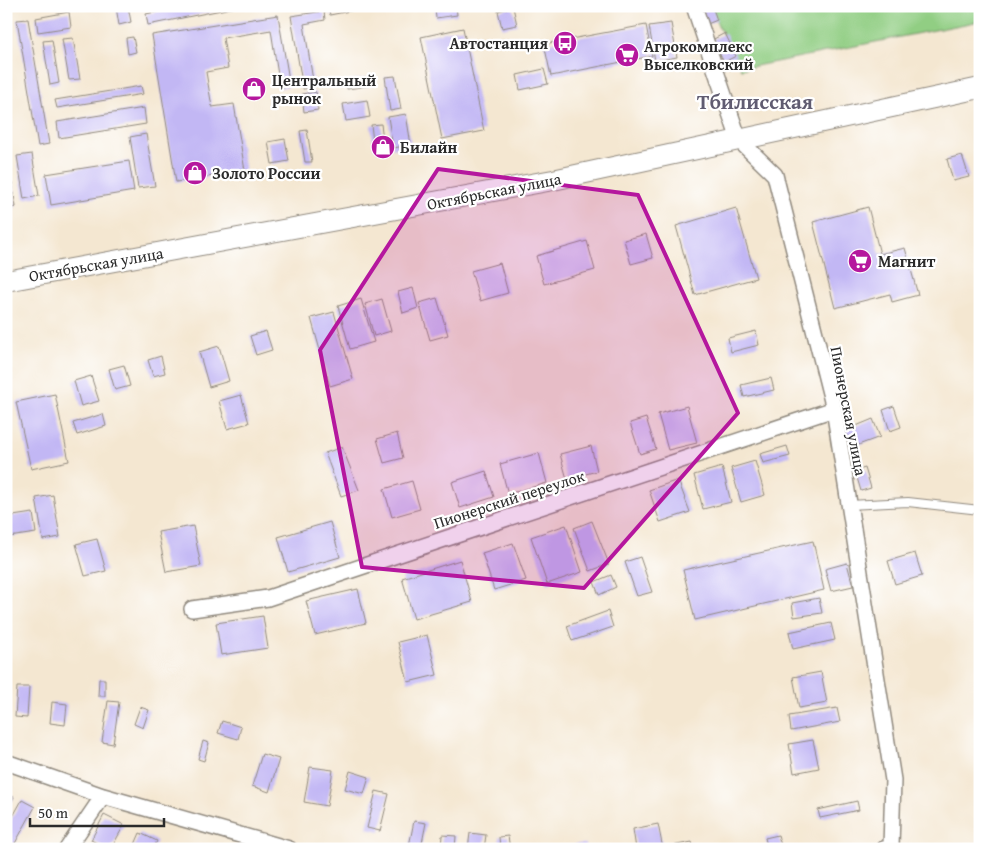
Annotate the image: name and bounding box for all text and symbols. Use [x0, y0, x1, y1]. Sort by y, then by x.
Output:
bus stop icon: Автостанция [552, 30, 578, 56]
place label: Автостанция [450, 31, 548, 55]
place label: Агрокомплекс Выселковский [644, 34, 754, 76]
supermarket icon: Агрокомплекс Выселковский [614, 42, 640, 68]
place label: Центральный рынок [272, 68, 376, 110]
shop icon: Центральный рынок [241, 76, 267, 102]
district label: Тбилисская [697, 86, 813, 117]
shop icon: Билайн [370, 134, 396, 160]
place label: Билайн [400, 135, 458, 159]
shop icon: Золото России [182, 160, 208, 186]
place label: Золото России [212, 161, 321, 185]
street label: Октябрьская улица [425, 166, 564, 216]
street label: Октябрьская улица [27, 240, 166, 288]
supermarket icon: Магнит [847, 248, 873, 274]
place label: Магнит [878, 249, 936, 273]
street label: Пионерская улица [825, 344, 873, 478]
street label: Пионерский переулок [430, 463, 588, 535]
scale bar [30, 795, 164, 827]
text: 50 m [38, 802, 69, 823]

